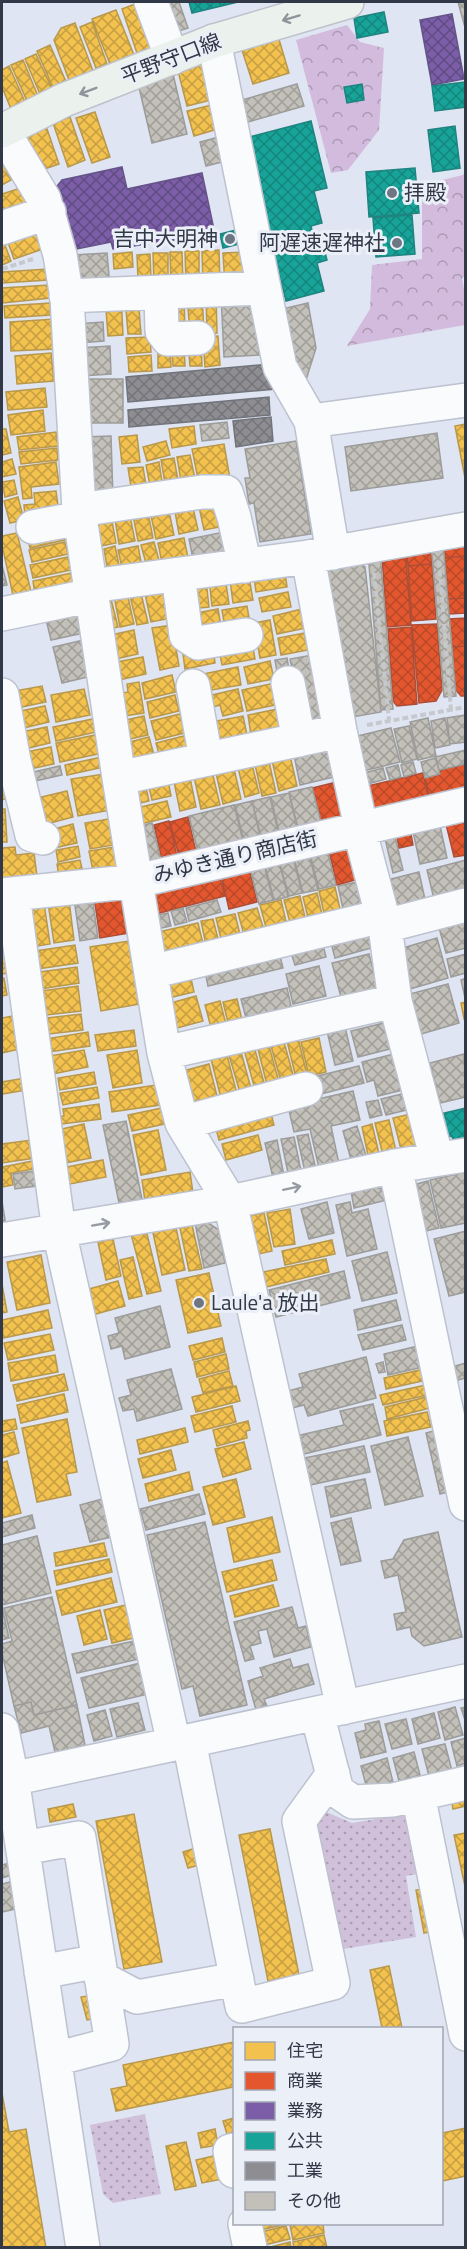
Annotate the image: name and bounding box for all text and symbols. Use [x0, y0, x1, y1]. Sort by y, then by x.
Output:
one-way arrow [282, 13, 301, 24]
street label: 平野守口線 [116, 24, 225, 92]
one-way arrow [79, 86, 98, 97]
place label: 拝殿 [404, 176, 446, 208]
marker: 拝殿 [385, 186, 399, 200]
place label: 吉中大明神 [113, 222, 218, 254]
place label: 阿遅速遅神社 [259, 226, 385, 258]
marker: 吉中大明神 [223, 232, 237, 246]
marker: 阿遅速遅神社 [390, 236, 404, 250]
street label: みゆき通り商店街 [149, 822, 320, 891]
one-way arrow [282, 1182, 302, 1193]
one-way arrow [90, 1218, 110, 1229]
place label: Laule'a 放出 [211, 1286, 319, 1318]
marker: Laule'a 放出 [192, 1296, 206, 1310]
legend [233, 2027, 443, 2225]
text: 住宅 [287, 2037, 323, 2064]
text: 商業 [287, 2067, 323, 2094]
text: 業務 [287, 2097, 323, 2124]
text: 公共 [287, 2127, 323, 2154]
text: 工業 [287, 2157, 323, 2184]
text: その他 [287, 2187, 341, 2214]

